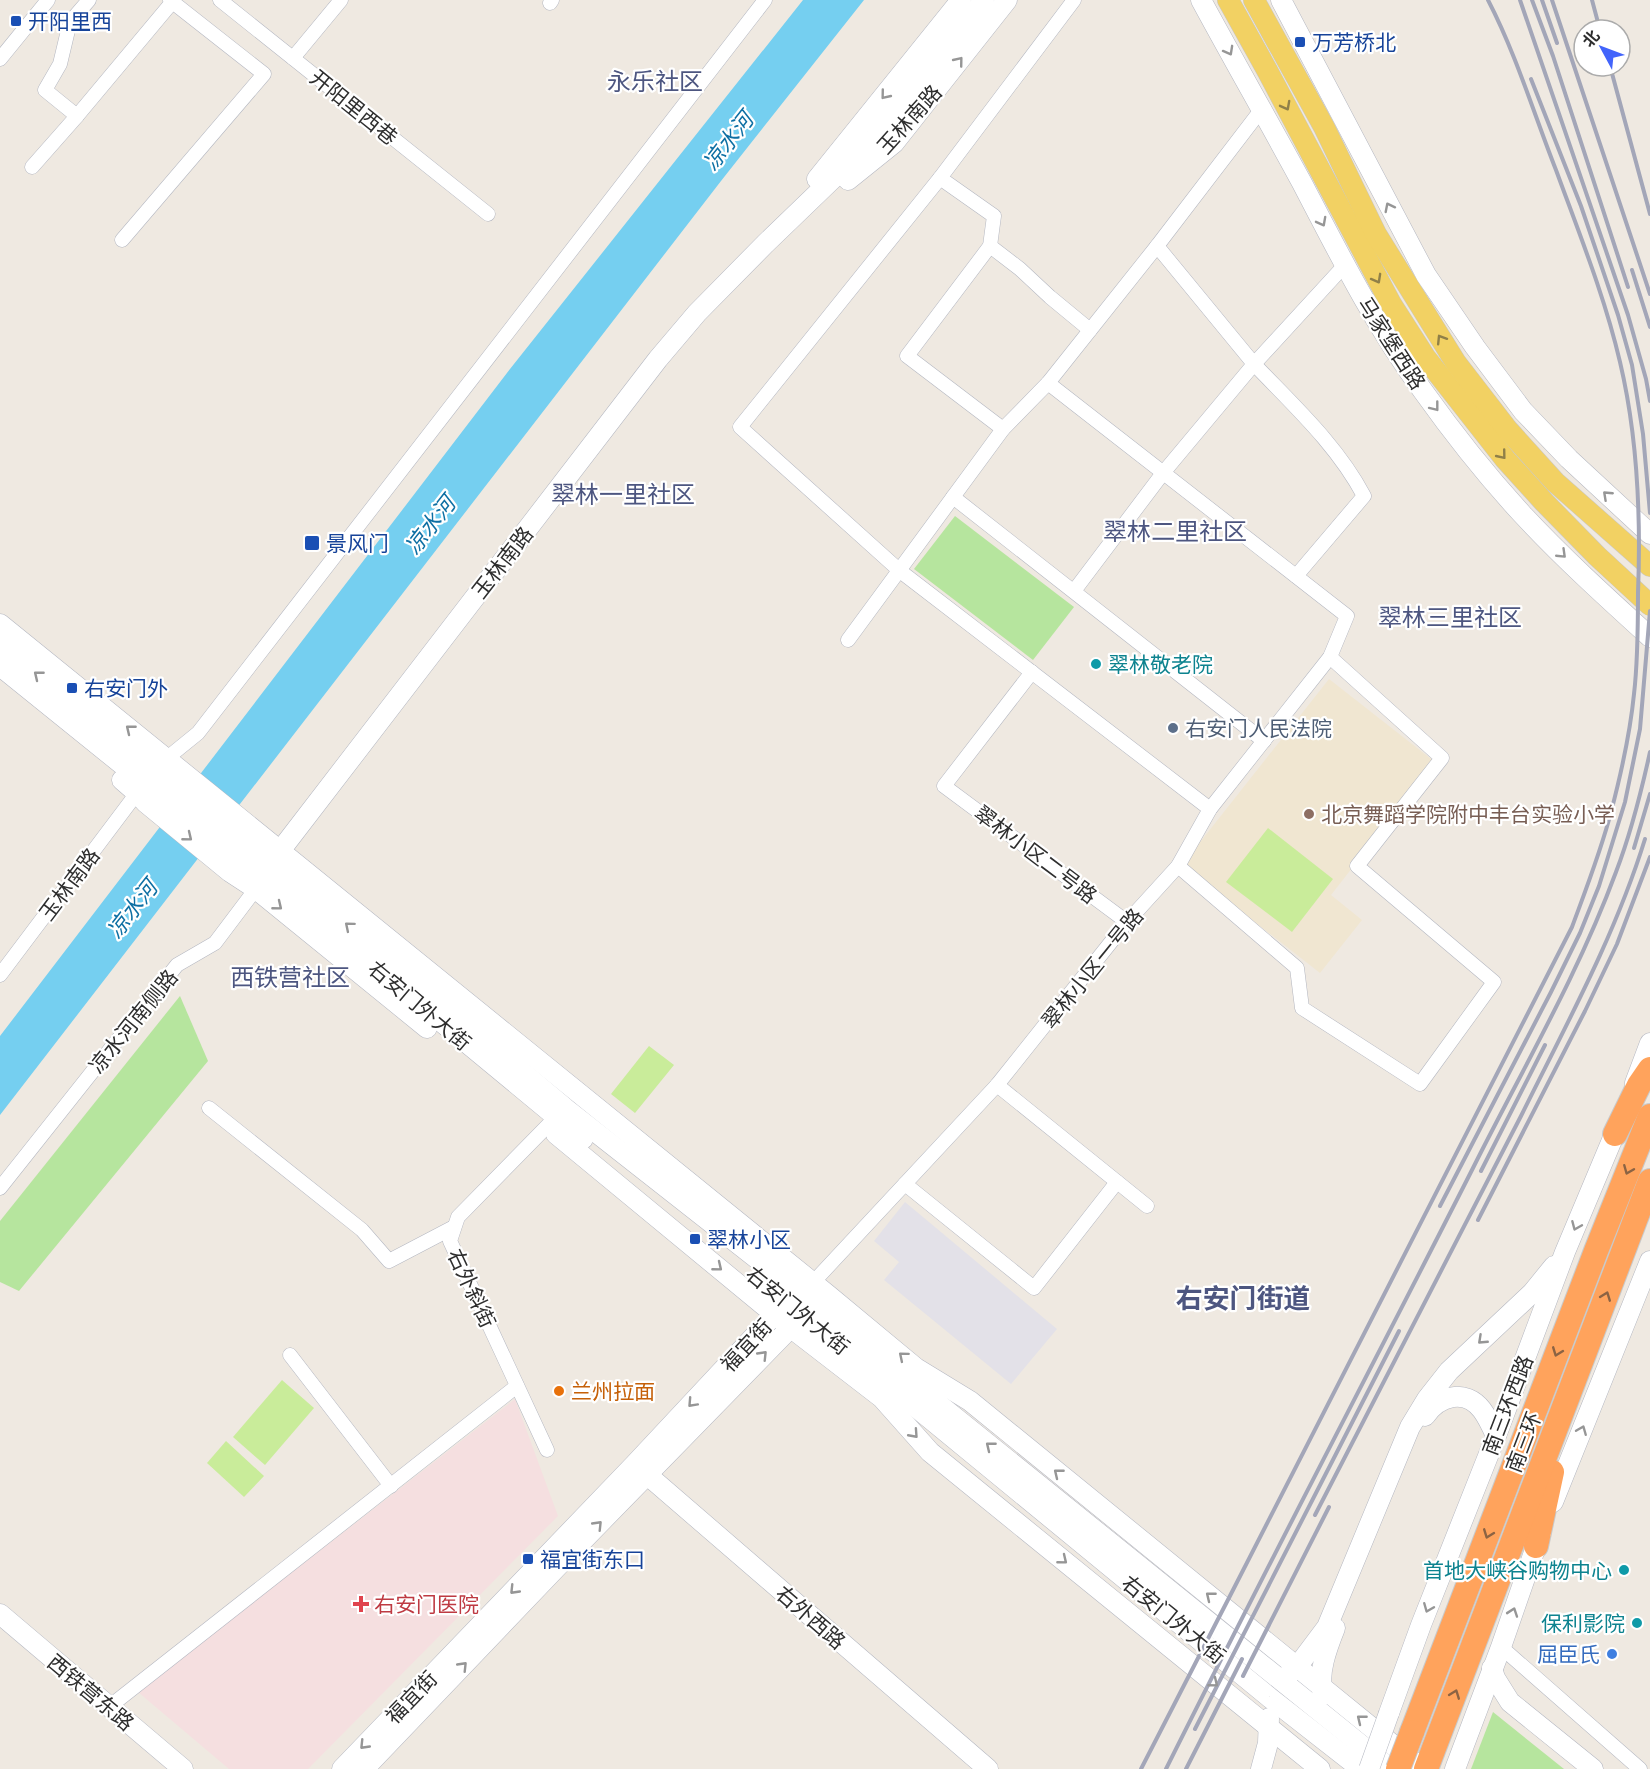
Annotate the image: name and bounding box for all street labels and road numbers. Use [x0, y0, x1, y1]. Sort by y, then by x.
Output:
street label: 开阳里西巷 [306, 65, 402, 149]
street label: 玉林南路 [872, 80, 946, 158]
street label: 马家堡西路 [1353, 292, 1431, 394]
street label: 玉林南路 [467, 522, 537, 602]
street label: 翠林小区二号路 [970, 800, 1102, 908]
street label: 玉林南路 [34, 843, 104, 925]
street label: 翠林小区一号路 [1036, 903, 1148, 1033]
street label: 右安门外大街 [364, 955, 476, 1055]
street label: 凉水河南侧路 [84, 964, 182, 1078]
street label: 右外斜街 [443, 1245, 501, 1331]
street label: 右安门外大街 [741, 1261, 855, 1359]
street label: 福宜街 [716, 1314, 776, 1376]
street label: 南三环西路 [1476, 1351, 1538, 1459]
street label: 南三环 [1500, 1408, 1546, 1476]
street label: 右安门外大街 [1117, 1570, 1231, 1668]
street label: 右外西路 [771, 1580, 851, 1654]
street label: 西铁营东路 [43, 1649, 139, 1735]
street label: 福宜街 [380, 1666, 442, 1728]

